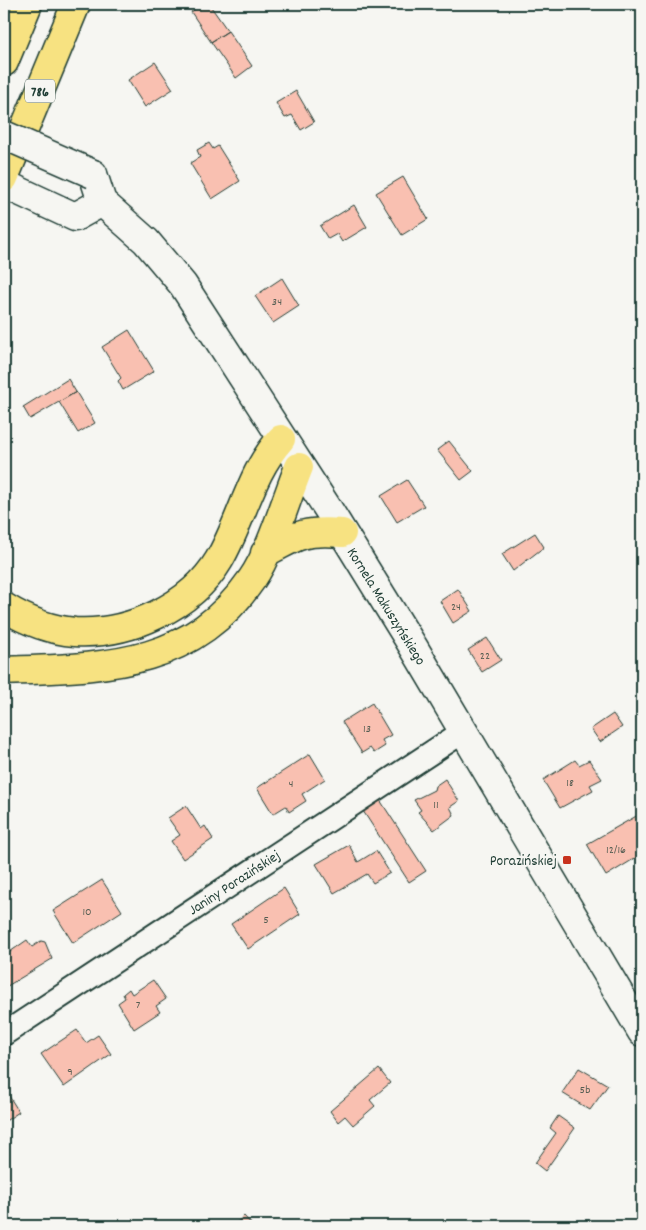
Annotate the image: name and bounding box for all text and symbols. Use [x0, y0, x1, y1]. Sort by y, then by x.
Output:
road number: 786 [25, 80, 55, 102]
house number: 34 [272, 294, 282, 311]
street label: Kornela Makuszyńskiego [340, 544, 431, 671]
house number: 24 [451, 599, 461, 616]
house number: 22 [480, 648, 490, 665]
house number: 13 [363, 721, 371, 738]
house number: 18 [566, 775, 574, 792]
house number: 4 [289, 776, 294, 793]
house number: 11 [433, 797, 439, 814]
house number: 12/16 [606, 842, 626, 859]
street label: Janiny Porazińskiej [185, 846, 286, 922]
place label: Porazińskiej [490, 851, 557, 873]
marker: Porazińskiej [561, 854, 573, 866]
house number: 10 [82, 904, 92, 921]
house number: 5 [263, 912, 269, 929]
house number: 7 [136, 997, 141, 1014]
house number: 9 [67, 1064, 73, 1081]
house number: 5b [580, 1082, 590, 1099]

